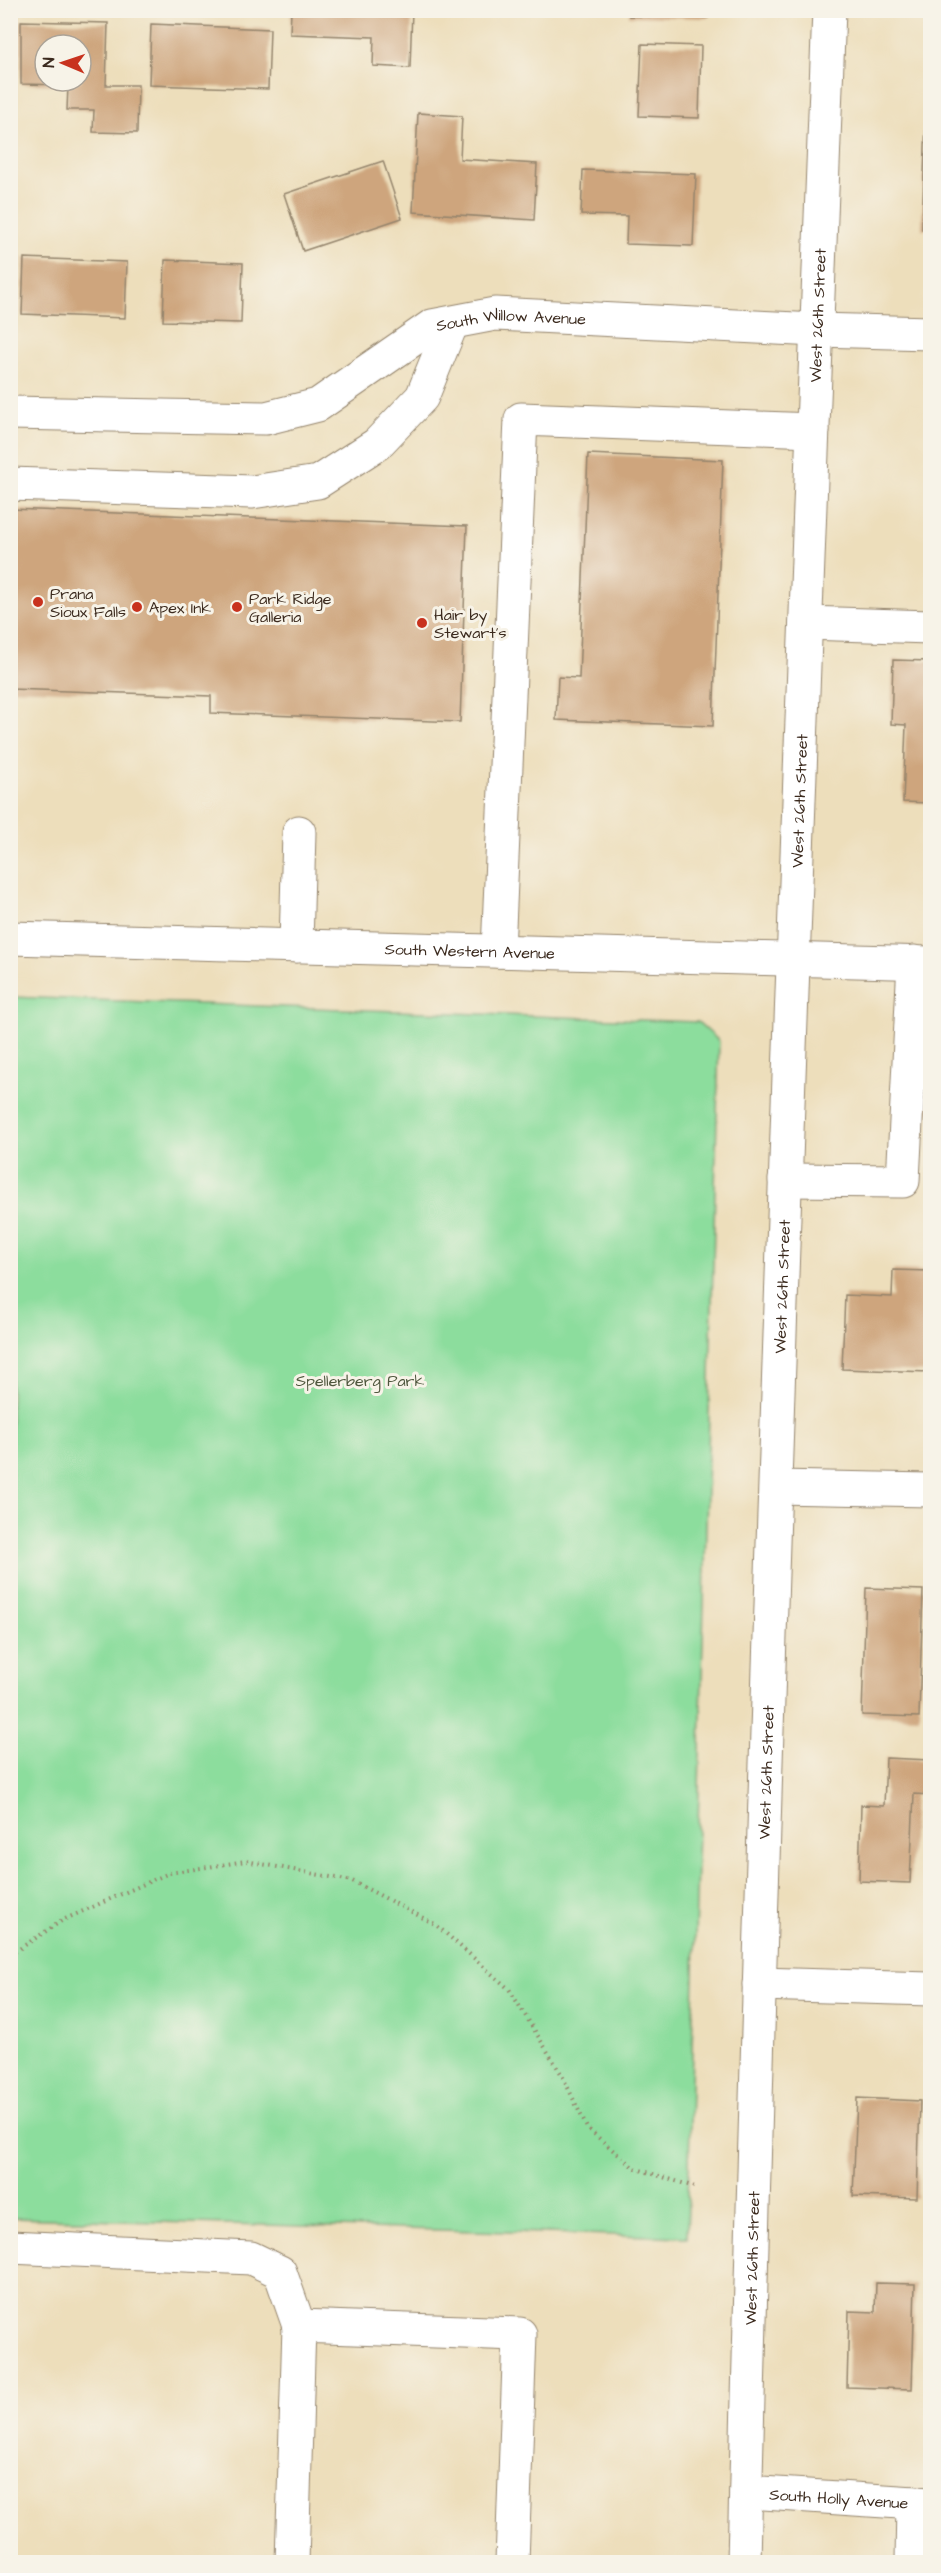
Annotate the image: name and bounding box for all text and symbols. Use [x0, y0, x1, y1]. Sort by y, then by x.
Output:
north arrow [33, 33, 93, 93]
text: N [38, 57, 60, 68]
street label: West 26th Street [805, 247, 832, 383]
street label: South Willow Avenue [434, 304, 587, 337]
place label: Prana Sioux Falls [50, 583, 126, 623]
place label: Park Ridge Galleria [249, 588, 332, 628]
marker: Prana Sioux Falls [31, 595, 45, 609]
place label: Apex Ink [149, 597, 211, 619]
marker: Apex Ink [130, 600, 144, 614]
marker: Park Ridge Galleria [230, 600, 244, 614]
place label: Hair by Stewart's [434, 604, 506, 644]
marker: Hair by Stewart's [415, 616, 429, 630]
street label: West 26th Street [786, 733, 813, 868]
street label: South Western Avenue [384, 938, 556, 965]
street label: West 26th Street [769, 1219, 796, 1354]
park label: Spellerberg Park [296, 1370, 424, 1393]
street label: West 26th Street [754, 1705, 780, 1840]
street label: West 26th Street [740, 2190, 765, 2325]
street label: South Holly Avenue [769, 2484, 909, 2515]

